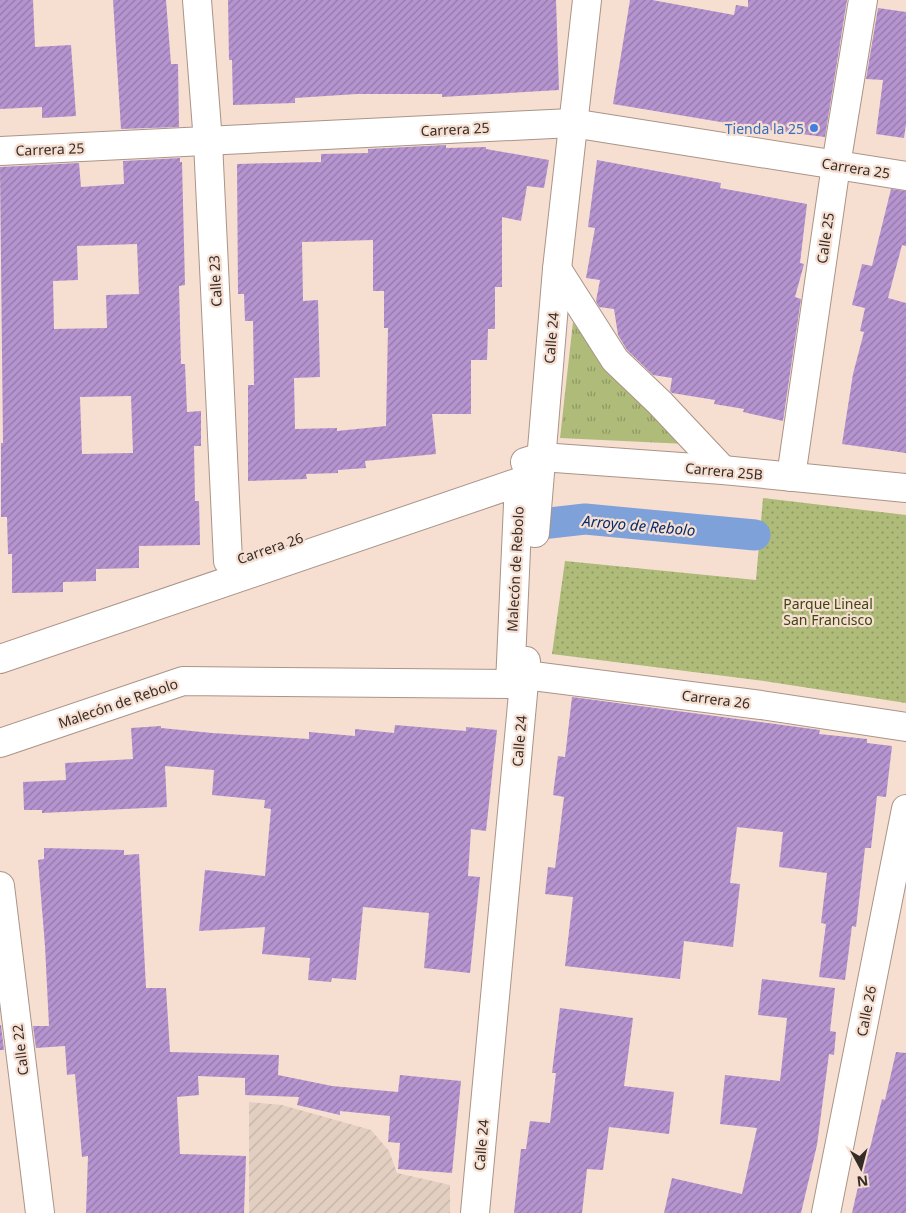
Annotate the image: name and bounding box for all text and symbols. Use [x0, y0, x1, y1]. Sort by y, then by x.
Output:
street label: Carrera 25 [420, 118, 490, 140]
place label: Tienda la 25 [725, 119, 804, 138]
marker: Tienda la 25 [808, 122, 820, 134]
street label: Carrera 25 [15, 138, 85, 160]
street label: Carrera 25 [820, 153, 892, 183]
street label: Calle 25 [812, 211, 838, 265]
street label: Calle 23 [204, 255, 226, 307]
street label: Calle 24 [539, 312, 563, 364]
street label: Carrera 25B [684, 458, 764, 484]
street label: Malecón de Rebolo [502, 506, 528, 632]
water label: Arroyo de Rebolo [581, 510, 696, 540]
street label: Carrera 26 [234, 528, 306, 568]
park label: Parque Lineal San Francisco [783, 594, 873, 629]
street label: Malecón de Rebolo [56, 674, 180, 732]
street label: Carrera 26 [681, 685, 751, 713]
street label: Calle 24 [507, 715, 531, 767]
street label: Calle 26 [852, 984, 880, 1038]
street label: Calle 22 [7, 1023, 33, 1077]
street label: Calle 24 [469, 1119, 493, 1171]
north arrow [836, 1143, 886, 1193]
text: N [856, 1171, 869, 1192]

